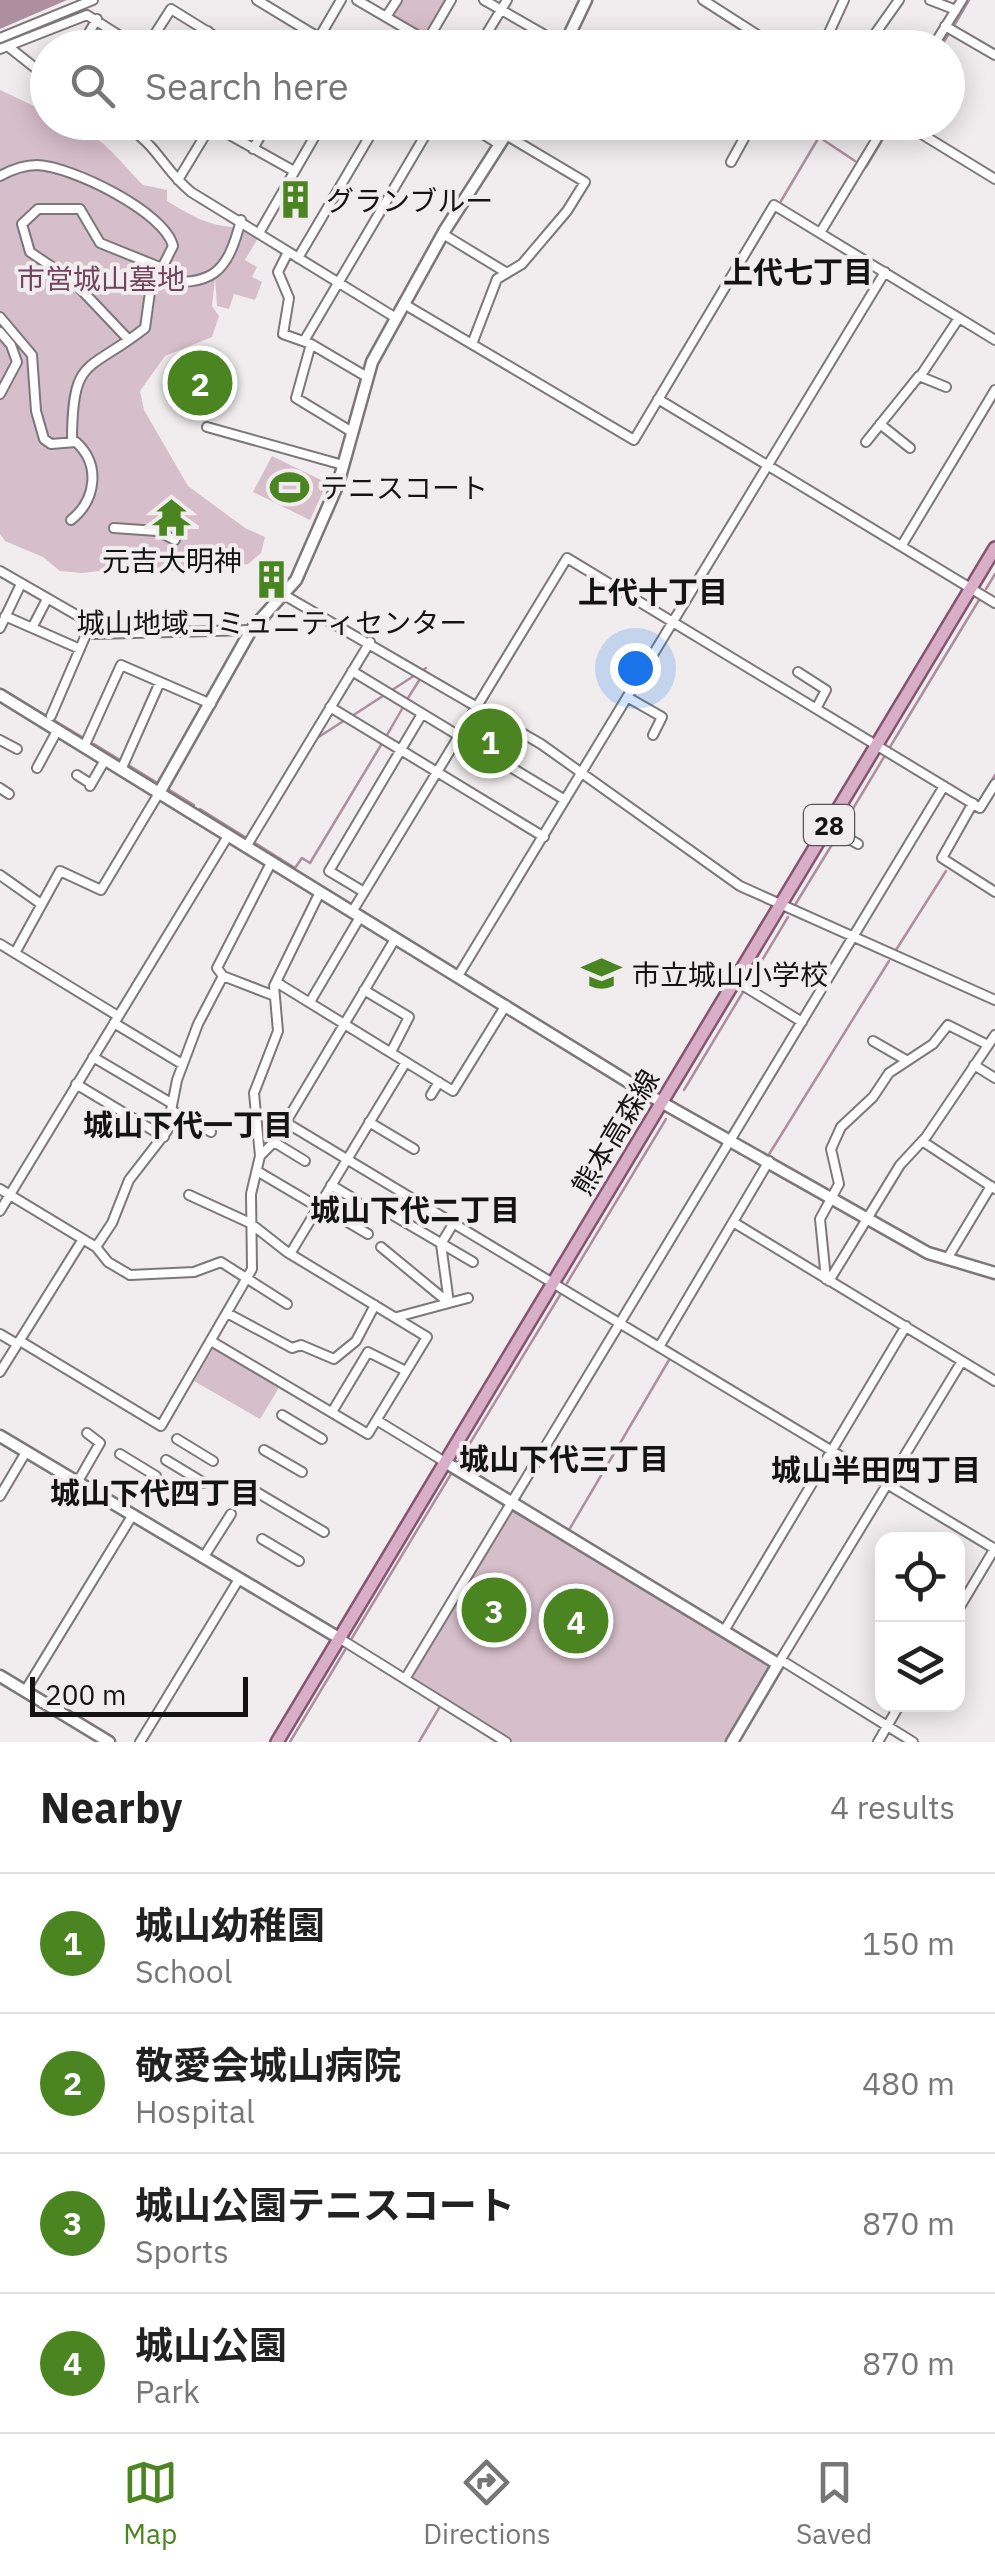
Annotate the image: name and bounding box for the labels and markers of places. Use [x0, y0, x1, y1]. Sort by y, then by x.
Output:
building icon: グランブルー [275, 179, 317, 221]
place label: グランブルー [326, 182, 493, 219]
pin: 2 [168, 346, 232, 420]
sports icon: テニスコート [269, 466, 311, 508]
place label: テニスコート [320, 469, 488, 506]
temple icon: 元吉大明神 [151, 497, 193, 539]
place label: 元吉大明神 [102, 542, 242, 579]
building icon: 城山地域コミュニティセンター [251, 558, 293, 600]
place label: 城山地域コミュニティセンター [77, 604, 467, 641]
pin: 1 [458, 704, 522, 778]
school or university icon: 市立城山小学校 [581, 953, 623, 995]
place label: 市立城山小学校 [632, 956, 828, 993]
pin: 3 [462, 1572, 526, 1648]
pin: 4 [544, 1584, 608, 1658]

